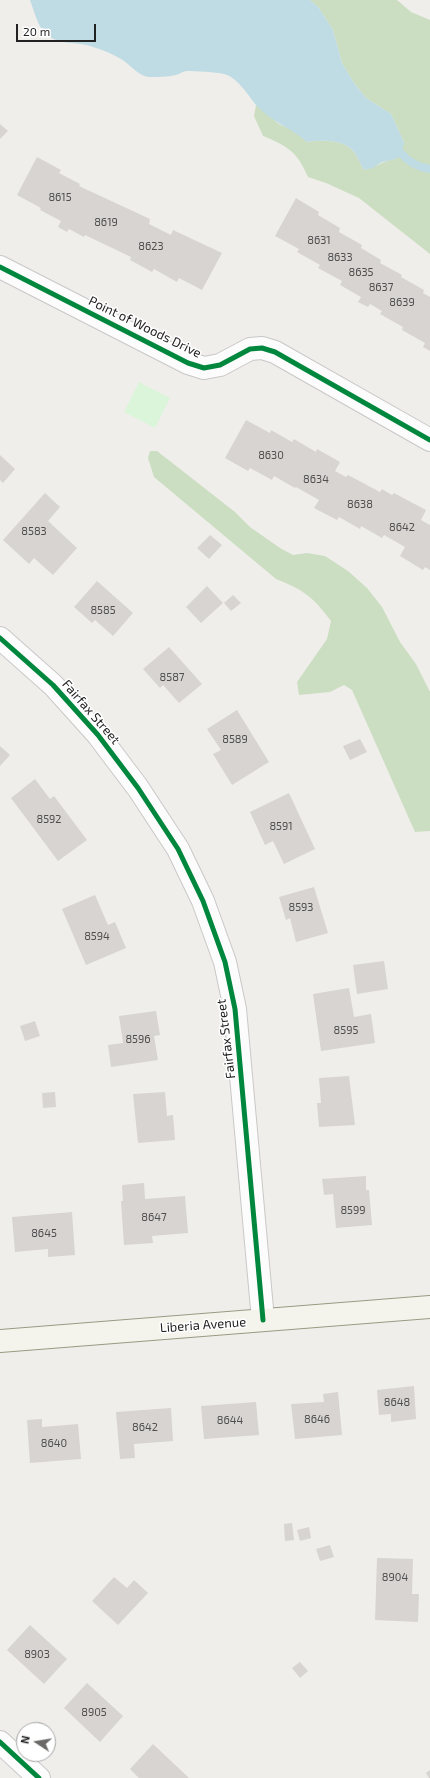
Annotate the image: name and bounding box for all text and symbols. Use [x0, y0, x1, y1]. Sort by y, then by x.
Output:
scale bar [18, 16, 98, 42]
text: 20 m [23, 24, 50, 38]
house number: 8615 [48, 190, 72, 204]
house number: 8619 [94, 215, 118, 229]
house number: 8631 [307, 233, 331, 247]
house number: 8623 [138, 239, 164, 253]
house number: 8633 [327, 250, 353, 264]
house number: 8635 [349, 265, 373, 279]
house number: 8637 [369, 280, 393, 294]
street label: Point of Woods Drive [86, 293, 204, 361]
house number: 8639 [389, 295, 415, 309]
house number: 8630 [258, 448, 284, 462]
house number: 8634 [303, 472, 329, 486]
house number: 8638 [347, 497, 373, 511]
house number: 8642 [389, 520, 415, 534]
house number: 8583 [21, 524, 47, 538]
house number: 8585 [90, 603, 116, 617]
house number: 8587 [160, 670, 184, 684]
street label: Fairfax Street [59, 677, 123, 747]
house number: 8589 [222, 732, 248, 746]
house number: 8592 [36, 812, 62, 826]
house number: 8591 [269, 819, 293, 833]
house number: 8593 [289, 900, 313, 914]
house number: 8594 [84, 929, 110, 943]
street label: Fairfax Street [213, 998, 239, 1080]
house number: 8595 [334, 1023, 358, 1037]
house number: 8596 [125, 1032, 151, 1046]
house number: 8599 [340, 1203, 366, 1217]
house number: 8647 [141, 1210, 167, 1224]
house number: 8645 [31, 1226, 57, 1240]
street label: Liberia Avenue [159, 1314, 247, 1336]
house number: 8648 [384, 1395, 410, 1409]
house number: 8646 [304, 1412, 330, 1426]
house number: 8644 [217, 1413, 243, 1427]
house number: 8642 [132, 1420, 158, 1434]
house number: 8640 [41, 1436, 67, 1450]
house number: 8904 [382, 1570, 408, 1584]
house number: 8903 [24, 1647, 50, 1661]
house number: 8905 [81, 1705, 107, 1719]
north arrow [16, 1722, 56, 1762]
text: N [18, 1734, 32, 1745]

